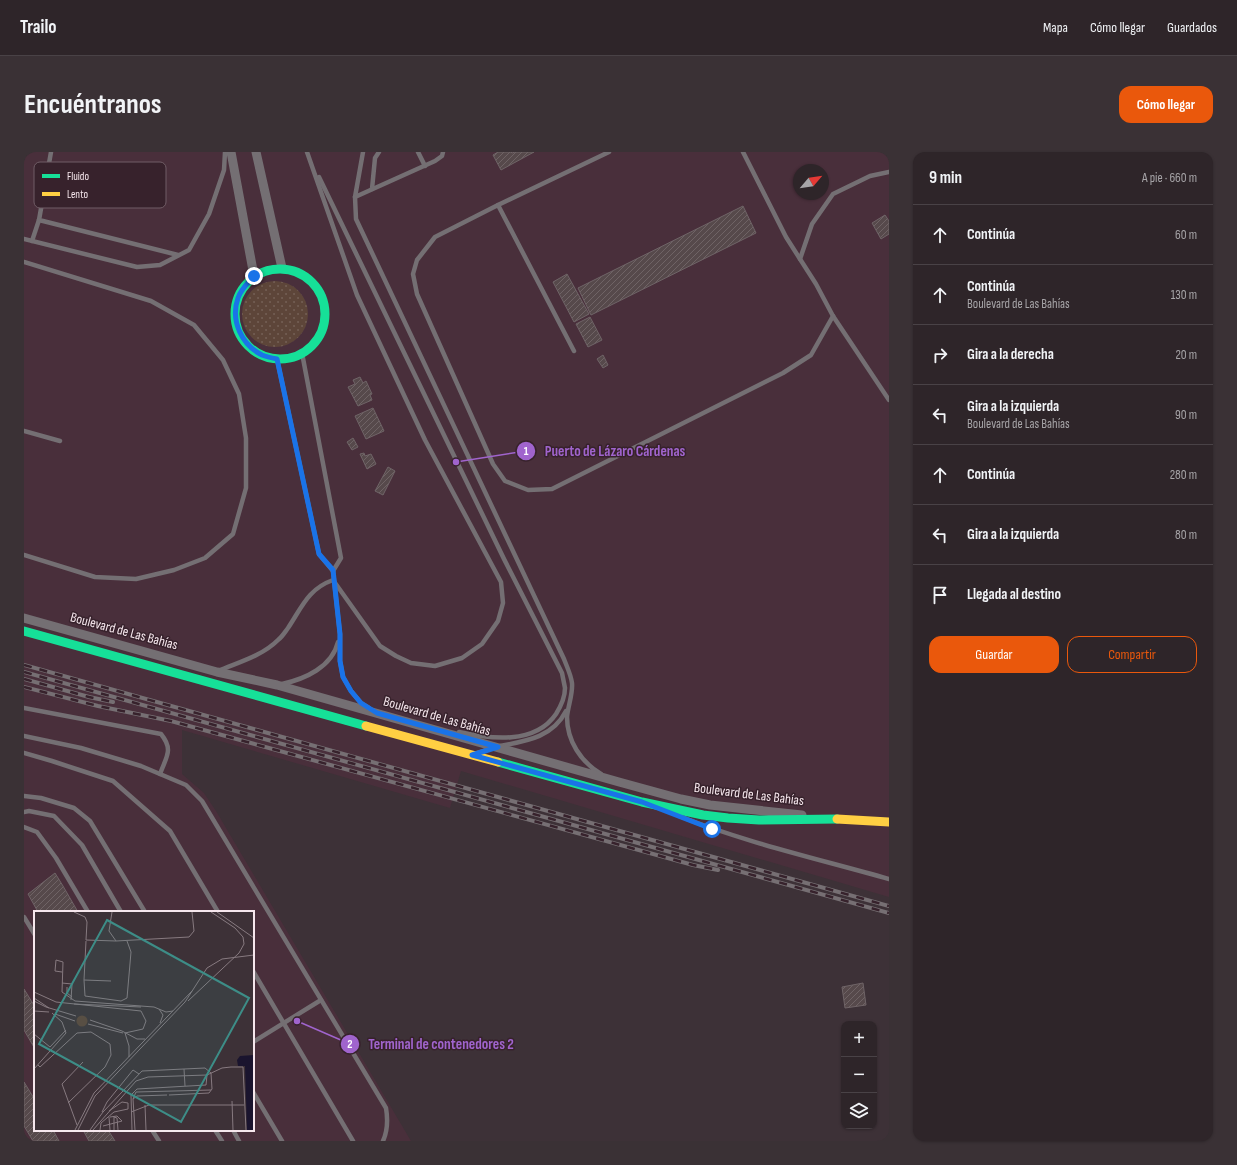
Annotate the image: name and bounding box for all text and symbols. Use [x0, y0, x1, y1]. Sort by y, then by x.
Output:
text: Trailo [20, 16, 57, 39]
text: Mapa [1043, 19, 1068, 36]
text: Cómo llegar [1090, 19, 1145, 36]
text: Guardados [1167, 19, 1217, 36]
button: Cómo llegar [1119, 86, 1213, 123]
text: Encuéntranos [24, 88, 162, 121]
legend [34, 162, 166, 208]
north arrow [793, 164, 829, 200]
text: 9 min [929, 168, 962, 188]
text: Fluido [67, 170, 89, 183]
text: A pie · 660 m [1142, 170, 1197, 186]
text: Lento [67, 188, 88, 201]
icon: ahead [929, 224, 951, 246]
text: Continúa [967, 225, 1015, 244]
text: 60 m [1175, 227, 1197, 243]
route end [245, 267, 263, 285]
text: Continúa [967, 277, 1015, 296]
icon: ahead [929, 284, 951, 306]
text: 130 m [1171, 287, 1197, 303]
text: Boulevard de Las Bahías [967, 296, 1070, 312]
icon: right [929, 344, 951, 366]
text: Gira a la derecha [967, 345, 1054, 364]
text: 20 m [1175, 347, 1197, 363]
text: Gira a la izquierda [967, 397, 1059, 416]
icon: left [929, 404, 951, 426]
text: 90 m [1175, 407, 1197, 423]
text: Boulevard de Las Bahías [967, 416, 1070, 432]
callout: Puerto de Lázaro Cárdenas [516, 438, 693, 465]
text: Puerto de Lázaro Cárdenas [545, 442, 686, 461]
text: 1 [524, 444, 529, 459]
icon: ahead [929, 464, 951, 486]
text: Continúa [967, 465, 1015, 484]
text: 280 m [1170, 467, 1197, 483]
icon: left [929, 524, 951, 546]
text: Gira a la izquierda [967, 525, 1059, 544]
text: 80 m [1175, 527, 1197, 543]
icon: arrive [929, 584, 951, 606]
text: Llegada al destino [967, 585, 1061, 604]
street label: Boulevard de Las Bahías [68, 608, 180, 654]
button: Guardar [929, 636, 1059, 673]
button: Compartir [1067, 636, 1197, 673]
street label: Boulevard de Las Bahías [381, 693, 493, 739]
street label: Boulevard de Las Bahías [693, 779, 805, 809]
route start [703, 820, 721, 838]
inset map [34, 911, 254, 1131]
map controls [841, 1021, 877, 1129]
button: + [841, 1021, 877, 1057]
callout: Terminal de contenedores 2 [340, 1030, 521, 1057]
text: Terminal de contenedores 2 [368, 1035, 514, 1054]
text: 2 [347, 1037, 353, 1052]
button: − [841, 1057, 877, 1093]
button: layers [841, 1093, 877, 1129]

